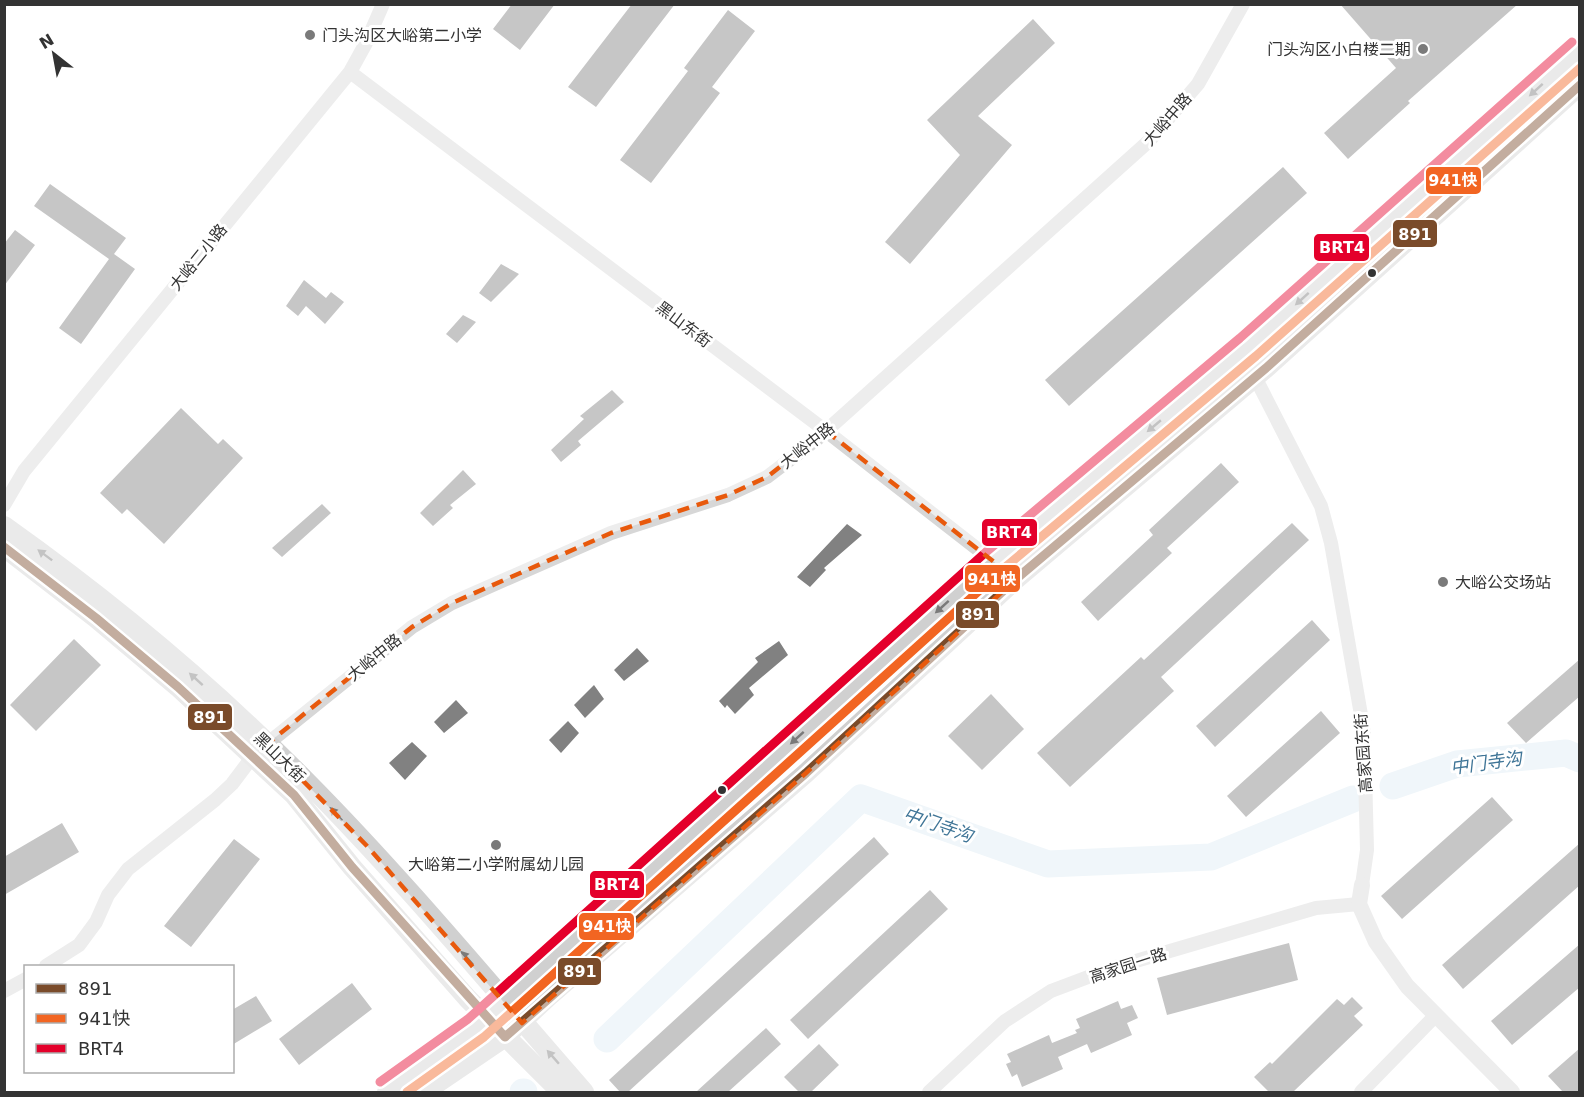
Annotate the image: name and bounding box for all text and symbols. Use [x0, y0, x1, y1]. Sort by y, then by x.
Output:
north arrow [24, 24, 84, 84]
place label: 门头沟区大峪第二小学 [322, 26, 482, 45]
marker: 门头沟区大峪第二小学 [303, 28, 317, 42]
text: N [36, 30, 57, 53]
place label: 门头沟区小白楼二期 [1267, 40, 1411, 59]
marker: 门头沟区小白楼二期 [1416, 42, 1430, 56]
one-way arrow [1529, 83, 1544, 96]
street label: 大峪中路 [1139, 89, 1196, 150]
line badge: 941快 [1425, 166, 1482, 195]
text: 941快 [1428, 171, 1478, 190]
line badge: 891 [1392, 219, 1438, 248]
street label: 大峪二小路 [166, 220, 231, 294]
text: 891 [1398, 225, 1432, 244]
line badge: BRT4 [1313, 233, 1370, 262]
text: BRT4 [1319, 238, 1365, 257]
unlabelled marker [1366, 267, 1378, 279]
one-way arrow [1295, 292, 1310, 305]
street label: 黑山东街 [652, 298, 715, 351]
street label: 大峪中路 [776, 418, 838, 473]
one-way arrow [1147, 419, 1162, 432]
line badge: BRT4 [981, 518, 1038, 547]
text: BRT4 [986, 523, 1032, 542]
one-way arrow [37, 550, 52, 562]
line badge: 941快 [964, 564, 1021, 593]
text: 941快 [967, 570, 1017, 589]
place label: 大峪公交场站 [1455, 573, 1551, 592]
marker: 大峪公交场站 [1436, 575, 1450, 589]
one-way arrow [935, 600, 950, 614]
line badge: 891 [955, 600, 1000, 629]
text: 891 [961, 605, 995, 624]
street label: 大峪中路 [343, 630, 405, 685]
one-way arrow [189, 672, 203, 686]
line badge: 891 [187, 703, 233, 731]
text: 891 [193, 708, 227, 727]
street label: 高家园东街 [1351, 712, 1376, 794]
street label: 黑山大街 [250, 728, 309, 786]
one-way arrow [790, 731, 805, 744]
water label: 中门寺沟 [1449, 747, 1525, 778]
unlabelled marker [716, 784, 728, 796]
water label: 中门寺沟 [901, 803, 978, 847]
one-way arrow [329, 806, 343, 821]
marker: 大峪第二小学附属幼儿园 [489, 838, 503, 852]
place label: 大峪第二小学附属幼儿园 [408, 855, 584, 874]
line badge: BRT4 [589, 870, 645, 899]
text: BRT4 [594, 875, 640, 894]
line badge: 941快 [578, 912, 635, 941]
text: 941快 [582, 917, 632, 936]
street label: 高家园一路 [1087, 944, 1169, 987]
one-way arrow [461, 951, 474, 966]
line badge: 891 [557, 957, 602, 986]
text: 891 [563, 962, 597, 981]
legend [24, 965, 234, 1073]
text: 891 [78, 978, 112, 999]
text: 941快 [78, 1008, 130, 1029]
text: BRT4 [78, 1038, 124, 1059]
one-way arrow [547, 1050, 560, 1065]

